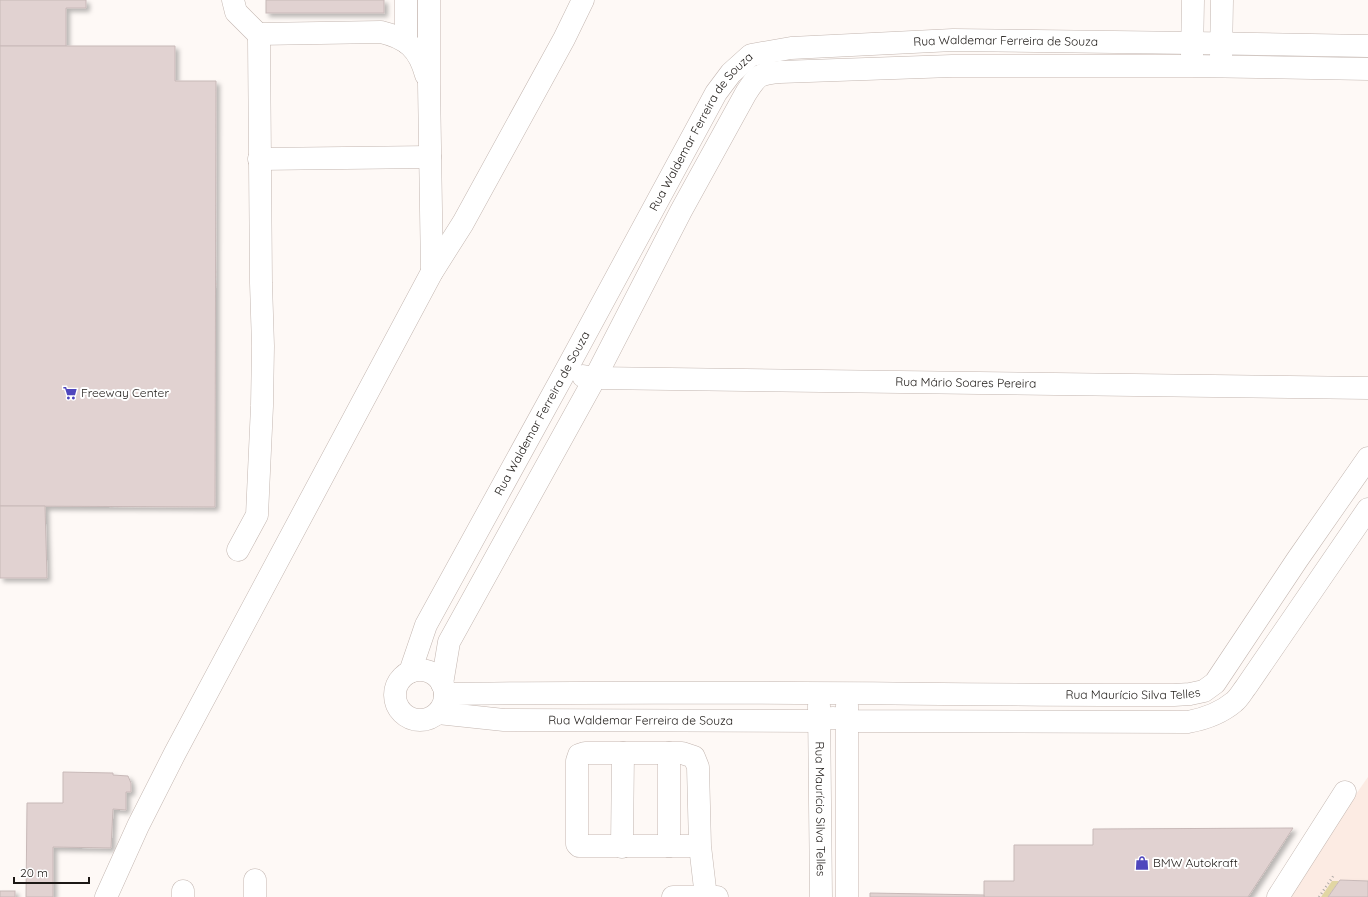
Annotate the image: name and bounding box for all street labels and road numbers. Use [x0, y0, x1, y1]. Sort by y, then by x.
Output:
street label: Rua Waldemar Ferreira de Souza [913, 32, 1098, 49]
street label: Rua Waldemar Ferreira de Souza [646, 49, 756, 213]
street label: Rua Waldemar Ferreira de Souza [491, 328, 593, 498]
street label: Rua Mário Soares Pereira [895, 374, 1036, 391]
street label: Rua Maurício Silva Telles [1066, 684, 1202, 702]
street label: Rua Waldemar Ferreira de Souza [548, 712, 733, 728]
street label: Rua Maurício Silva Telles [812, 741, 829, 877]

